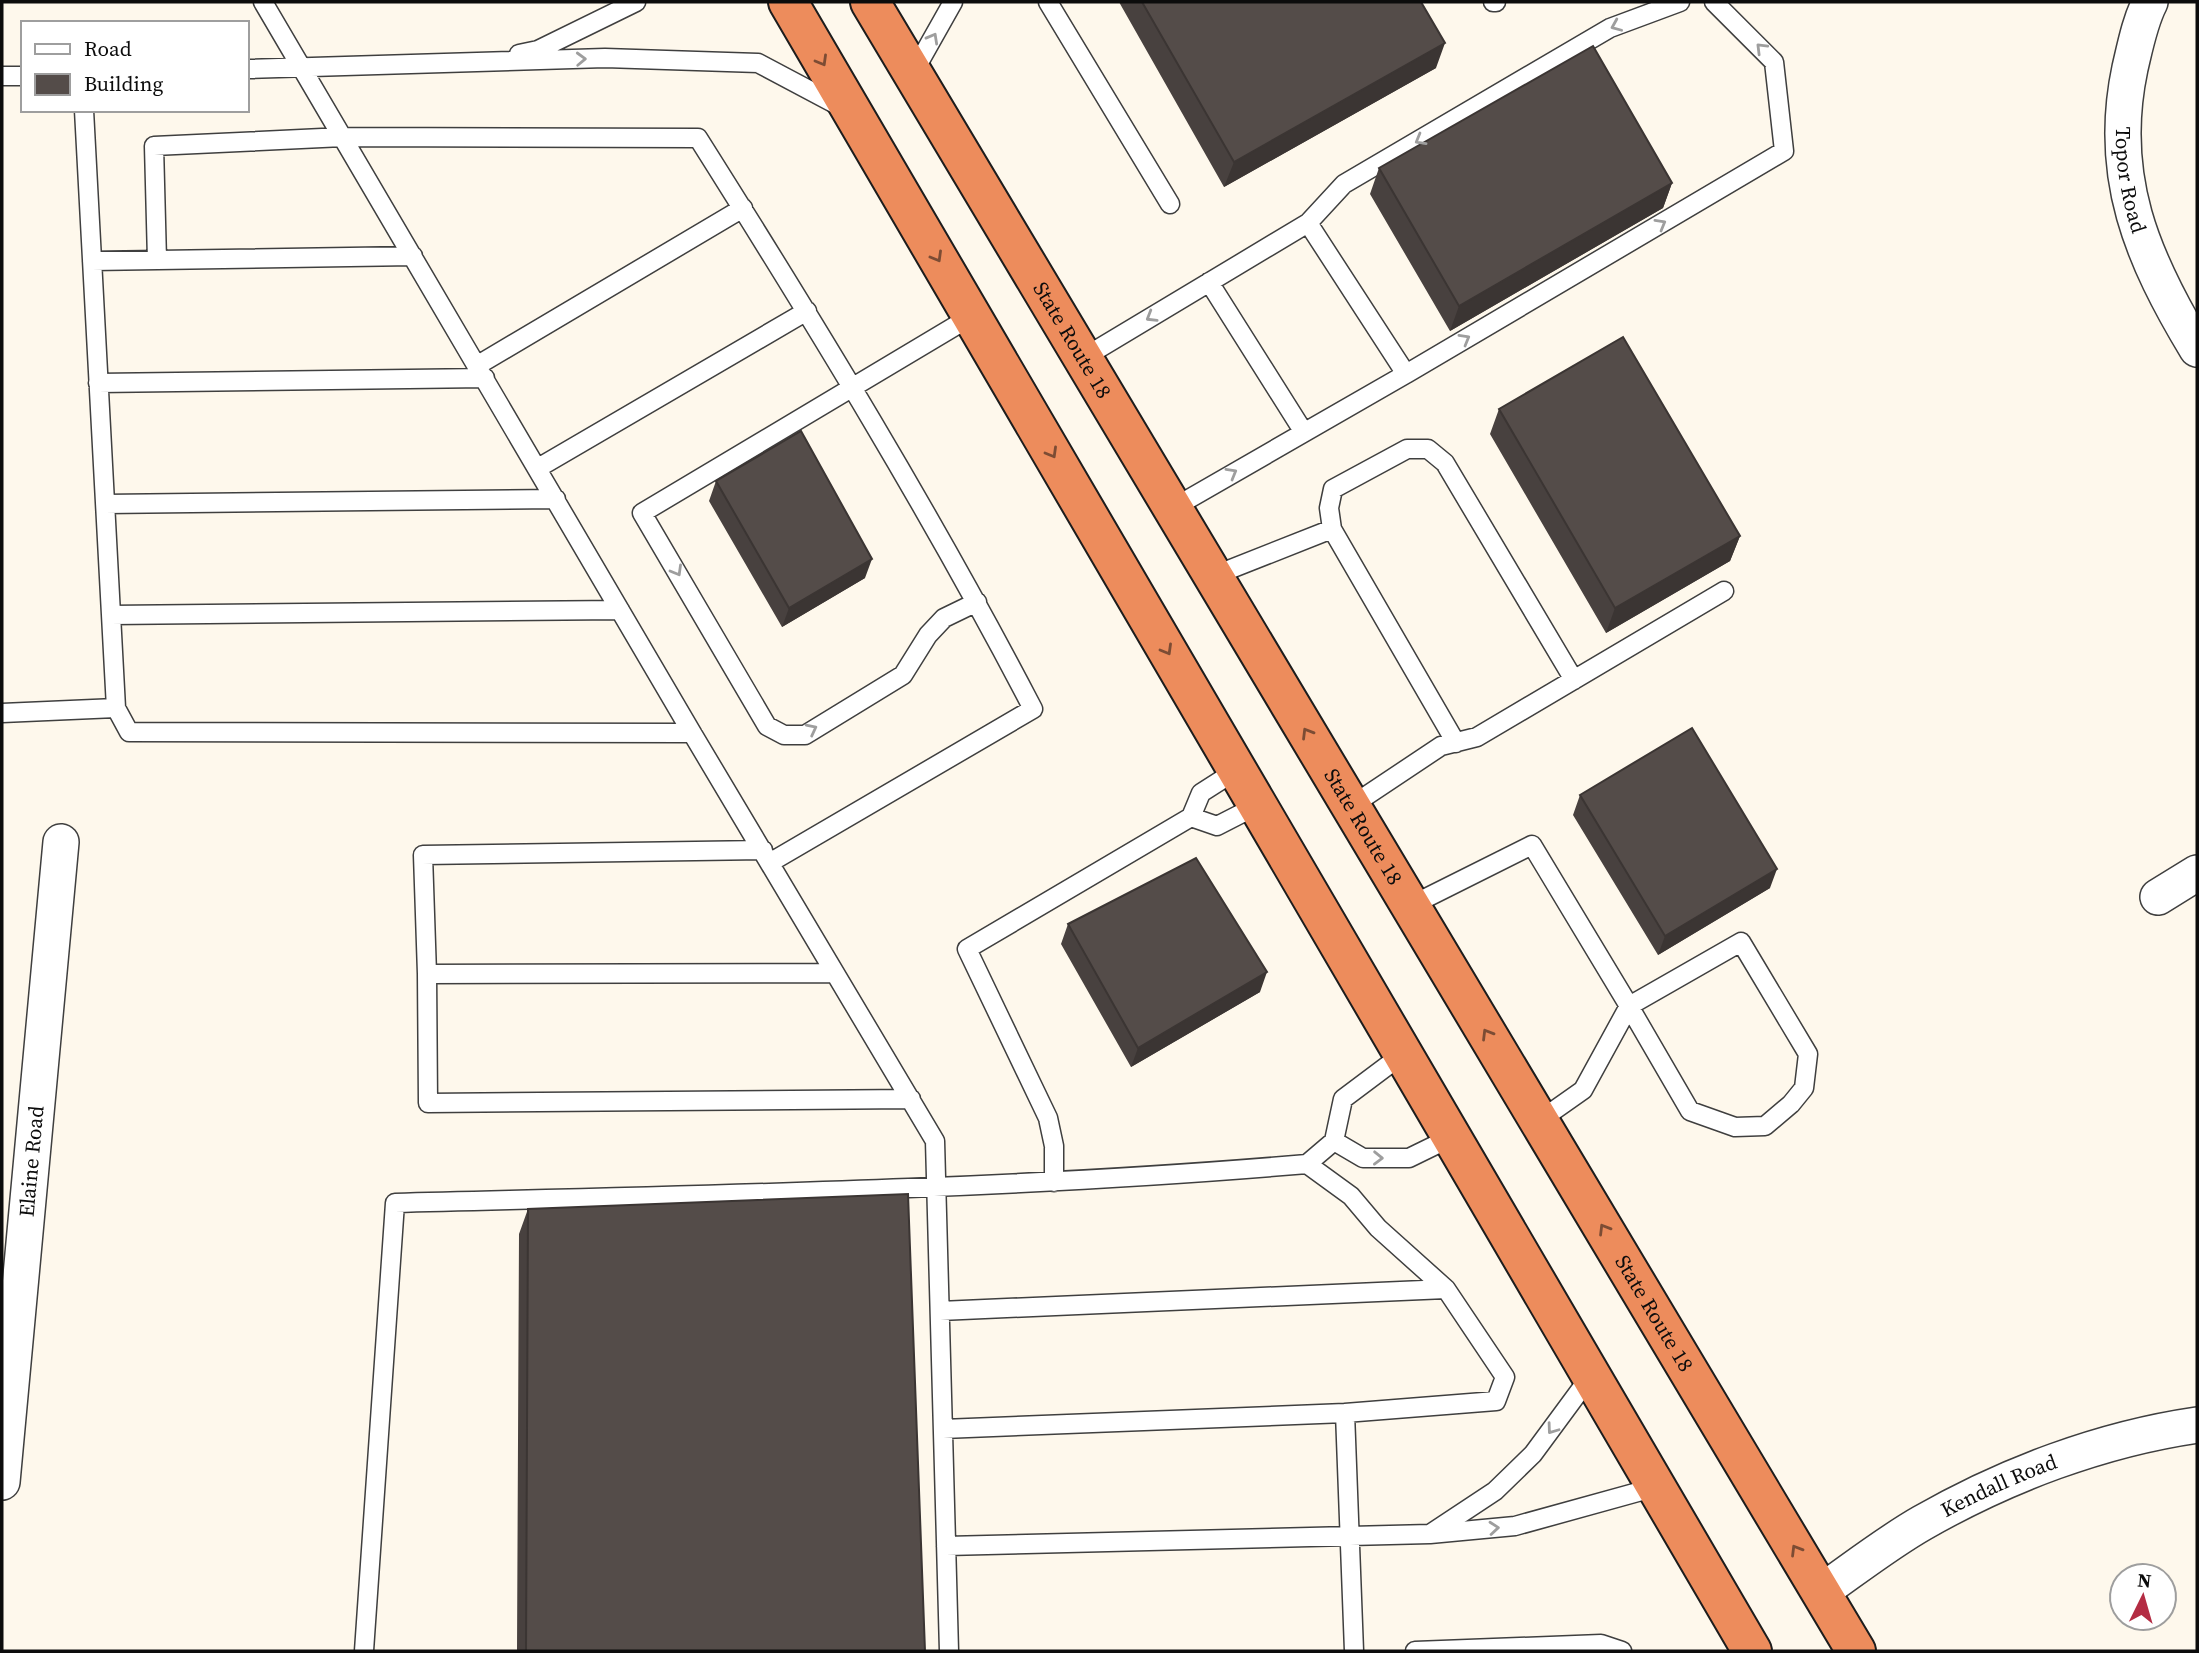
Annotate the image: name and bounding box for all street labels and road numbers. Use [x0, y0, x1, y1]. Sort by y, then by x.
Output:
street label: Topor Road [2109, 126, 2154, 237]
street label: State Route 18 [1027, 276, 1119, 404]
street label: State Route 18 [1318, 763, 1410, 890]
street label: Elaine Road [11, 1104, 51, 1218]
street label: State Route 18 [1609, 1250, 1701, 1377]
street label: Kendall Road [1935, 1447, 2061, 1524]

